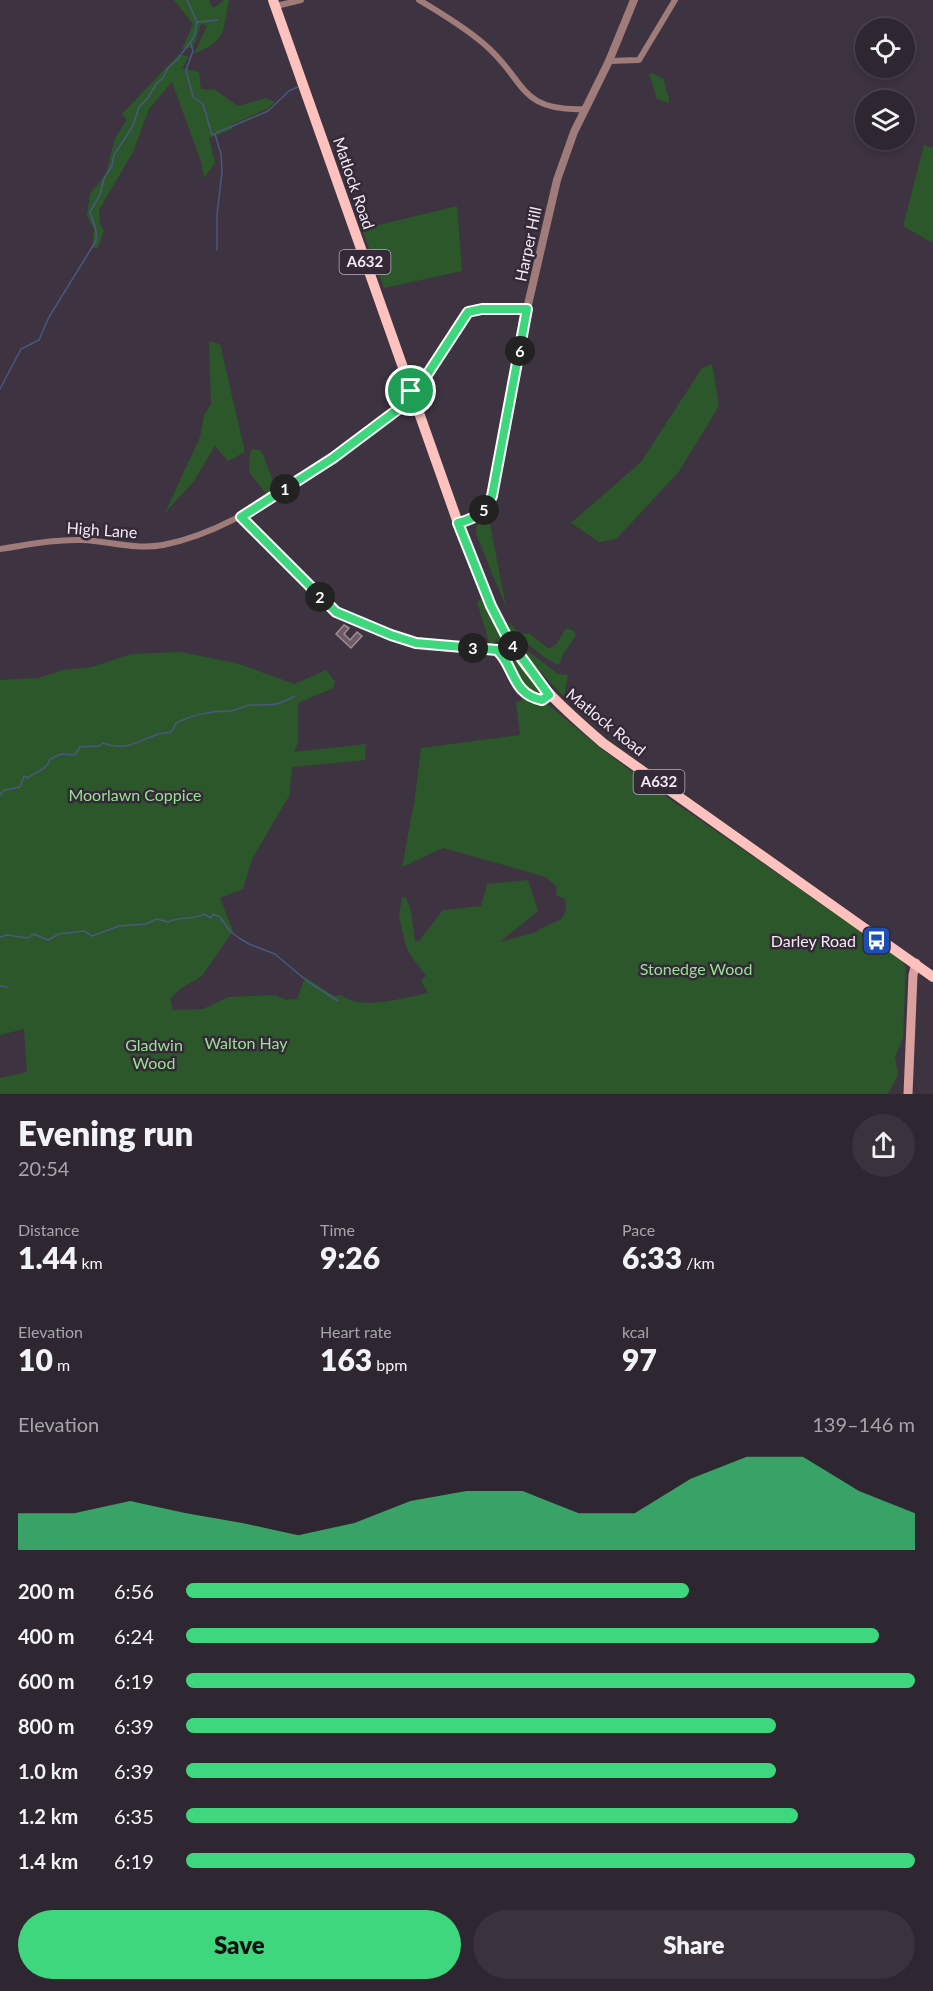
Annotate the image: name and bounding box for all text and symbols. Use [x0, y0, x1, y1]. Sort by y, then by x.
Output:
map controls [855, 18, 915, 150]
button: locate [855, 18, 915, 78]
button: layers [855, 90, 915, 150]
street label: Matlock Road [330, 134, 379, 232]
street label: Harper Hill [510, 205, 545, 283]
road number: A632 [340, 250, 391, 274]
pin: 6 [505, 336, 535, 366]
text: 6 [515, 341, 525, 360]
pin [385, 365, 436, 416]
icon: arrive [394, 374, 427, 407]
pin: 1 [270, 474, 300, 504]
text: 1 [280, 479, 290, 498]
pin: 5 [469, 495, 499, 525]
text: 5 [479, 500, 489, 519]
street label: High Lane [66, 518, 138, 541]
pin: 2 [305, 582, 335, 612]
text: 2 [315, 587, 325, 606]
pin: 4 [498, 631, 528, 661]
pin: 3 [458, 633, 488, 663]
text: 4 [508, 636, 518, 655]
text: 3 [468, 638, 478, 657]
street label: Matlock Road [563, 684, 650, 759]
road number: A632 [634, 770, 684, 794]
park label: Moorlawn Coppice [68, 785, 202, 804]
bus stop icon: Darley Road [861, 925, 893, 957]
place label: Darley Road [771, 931, 856, 950]
park label: Stonedge Wood [640, 959, 752, 978]
park label: Walton Hay [204, 1033, 288, 1052]
park label: Gladwin Wood [125, 1035, 183, 1072]
text: Evening run [18, 1113, 193, 1153]
button: share [852, 1114, 915, 1177]
text: 20:54 [18, 1156, 69, 1180]
text: Distance [18, 1220, 79, 1239]
text: Time [320, 1220, 355, 1239]
text: Pace [622, 1220, 655, 1239]
text: 1.44 [18, 1239, 77, 1275]
text: 9:26 [320, 1239, 380, 1275]
text: 6:33 [622, 1239, 682, 1275]
text: km [77, 1253, 103, 1272]
text: /km [682, 1253, 715, 1272]
text: Elevation [18, 1322, 83, 1341]
text: Heart rate [320, 1322, 392, 1341]
text: kcal [622, 1322, 649, 1341]
text: 10 [18, 1341, 53, 1377]
text: 163 [320, 1341, 372, 1377]
text: 97 [622, 1341, 657, 1377]
text: m [53, 1355, 70, 1374]
text: bpm [372, 1355, 407, 1374]
text: Elevation [18, 1412, 99, 1436]
text: 139–146 m [812, 1412, 915, 1436]
text: 200 m [18, 1579, 74, 1603]
text: 6:56 [114, 1579, 154, 1603]
text: 400 m [18, 1624, 74, 1648]
text: 6:24 [114, 1624, 154, 1648]
text: 600 m [18, 1669, 74, 1693]
text: 6:19 [114, 1669, 154, 1693]
text: 800 m [18, 1714, 74, 1738]
text: 6:39 [114, 1714, 154, 1738]
text: 1.0 km [18, 1759, 78, 1783]
text: 6:39 [114, 1759, 154, 1783]
text: 1.2 km [18, 1804, 78, 1828]
text: 6:35 [114, 1804, 154, 1828]
text: 1.4 km [18, 1849, 78, 1873]
text: 6:19 [114, 1849, 154, 1873]
button: Save [18, 1910, 461, 1979]
button: Share [473, 1910, 915, 1979]

